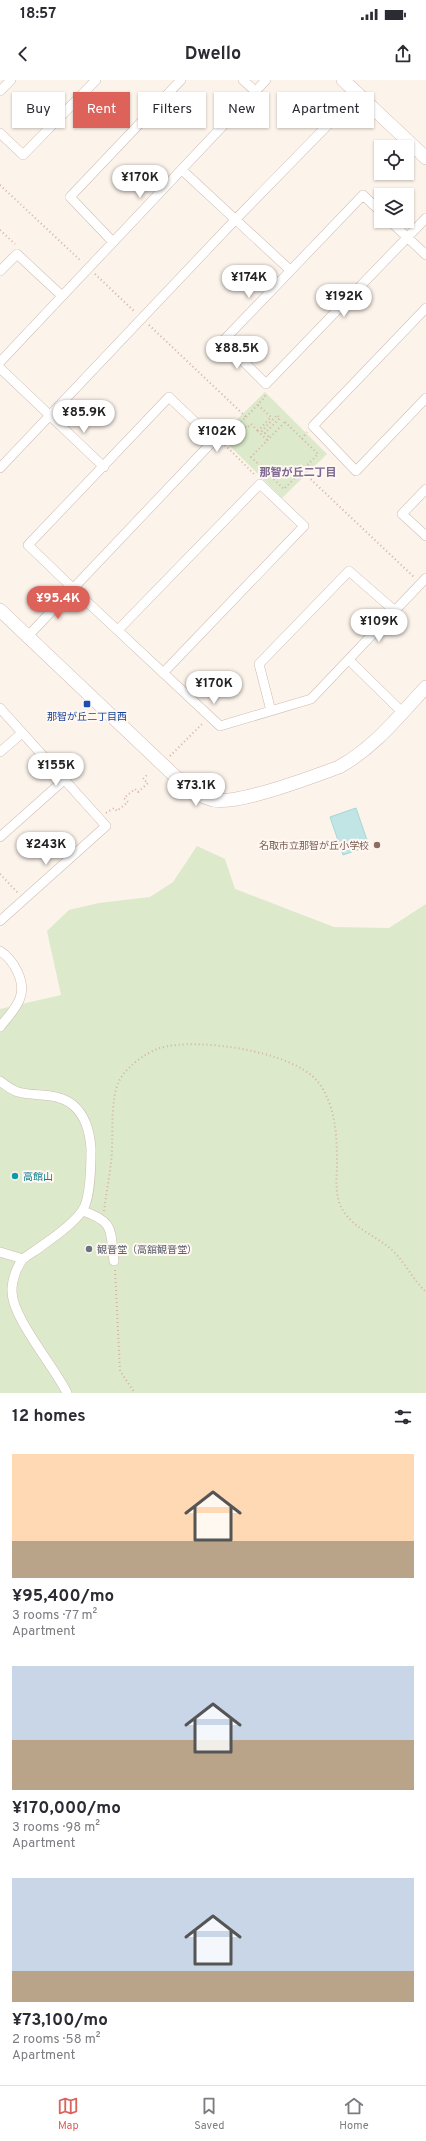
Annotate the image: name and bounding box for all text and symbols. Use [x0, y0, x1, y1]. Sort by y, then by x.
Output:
text: 18:57 [20, 5, 56, 24]
icon: back [12, 43, 34, 65]
text: Dwello [185, 43, 241, 66]
icon: share [392, 43, 414, 65]
chip: Buy [12, 92, 65, 128]
chip: Rent [73, 92, 130, 128]
chip: Filters [138, 92, 206, 128]
chip: New [214, 92, 269, 128]
chip: Apartment [277, 92, 374, 128]
map controls [374, 140, 414, 228]
button: locate [374, 140, 414, 180]
pin: ¥170K [112, 165, 168, 199]
text: ¥170K [121, 170, 159, 186]
button: layers [374, 188, 414, 228]
pin: ¥174K [221, 265, 277, 299]
text: ¥174K [231, 270, 267, 286]
pin: ¥192K [316, 284, 372, 318]
text: ¥192K [325, 289, 363, 305]
pin: ¥88.5K [204, 336, 270, 370]
text: ¥88.5K [215, 341, 259, 357]
pin: ¥85.9K [51, 400, 117, 434]
text: ¥85.9K [62, 405, 106, 421]
pin: ¥102K [189, 419, 245, 453]
text: ¥102K [198, 424, 236, 440]
district label: 那智が丘二丁目 [260, 466, 337, 480]
pin: ¥95.4K [25, 586, 91, 620]
text: ¥95.4K [36, 591, 80, 607]
pin: ¥109K [351, 609, 407, 643]
text: ¥109K [360, 614, 398, 630]
pin: ¥170K [186, 671, 242, 705]
text: ¥170K [195, 676, 233, 692]
marker: 那智が丘二丁目西 [82, 699, 92, 709]
place label: 那智が丘二丁目西 [47, 711, 127, 724]
pin: ¥155K [28, 753, 84, 787]
text: ¥155K [37, 758, 75, 774]
pin: ¥73.1K [163, 773, 229, 807]
text: ¥73.1K [176, 778, 216, 794]
pin: ¥243K [18, 832, 74, 866]
text: ¥243K [25, 837, 67, 853]
place label: 名取市立那智が丘小学校 [259, 840, 369, 853]
marker: 名取市立那智が丘小学校 [372, 840, 382, 850]
marker: 高館山 [10, 1171, 20, 1181]
place label: 高館山 [23, 1171, 53, 1184]
marker: 観音堂（高舘観音堂） [84, 1244, 94, 1254]
place label: 観音堂（高舘観音堂） [97, 1244, 197, 1257]
text: 12 homes [12, 1406, 86, 1428]
icon: filters [392, 1406, 414, 1428]
icon: home [177, 1480, 249, 1552]
text: ¥95,400/mo [12, 1586, 114, 1608]
text: 3 rooms · 77 m² [12, 1608, 97, 1624]
text: Apartment [12, 1624, 75, 1640]
icon: home [177, 1692, 249, 1764]
text: ¥170,000/mo [12, 1798, 121, 1820]
text: 3 rooms · 98 m² [12, 1820, 100, 1836]
text: Apartment [12, 1836, 75, 1852]
icon: home [177, 1904, 249, 1976]
text: ¥73,100/mo [12, 2010, 108, 2032]
text: 2 rooms · 58 m² [12, 2032, 100, 2048]
text: Apartment [12, 2048, 75, 2064]
tab: Map [57, 2095, 79, 2133]
tab: Saved [194, 2095, 225, 2133]
tab: Home [339, 2095, 369, 2133]

